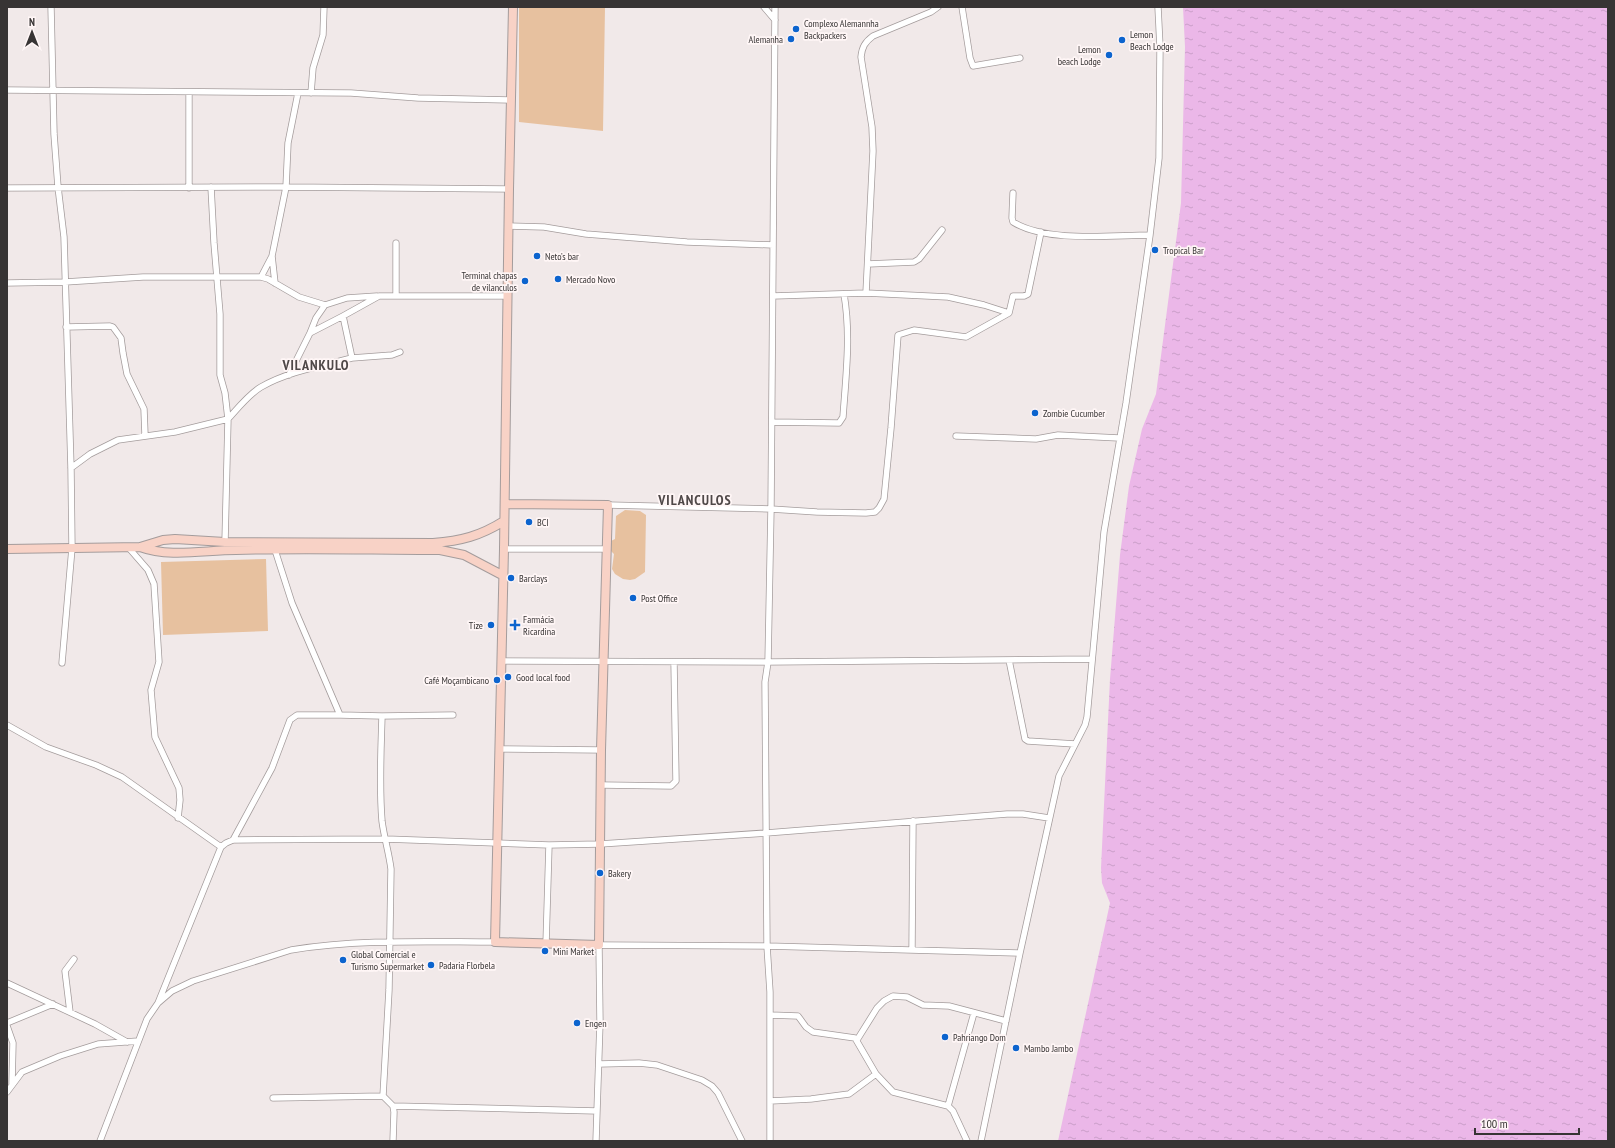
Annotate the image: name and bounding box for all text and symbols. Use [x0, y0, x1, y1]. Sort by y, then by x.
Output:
north arrow [12, 12, 52, 52]
text: N [29, 15, 35, 29]
place label: Complexo Alemannha Backpackers [804, 17, 879, 42]
marker: Complexo Alemannha Backpackers [791, 24, 801, 34]
place label: Lemon Beach Lodge [1130, 28, 1174, 53]
place label: Alemanha [749, 33, 783, 46]
marker: Alemanha [786, 34, 796, 44]
marker: Lemon Beach Lodge [1117, 35, 1127, 45]
place label: Lemon beach Lodge [1058, 43, 1101, 68]
marker: Lemon beach Lodge [1104, 50, 1114, 60]
place label: Tropical Bar [1163, 244, 1204, 257]
marker: Tropical Bar [1150, 245, 1160, 255]
place label: Neto’s bar [545, 250, 579, 263]
marker: Neto’s bar [532, 251, 542, 261]
place label: Terminal chapas de vilanculos [461, 269, 518, 294]
place label: Mercado Novo [566, 273, 615, 286]
marker: Mercado Novo [553, 274, 563, 284]
marker: Terminal chapas de vilanculos [520, 276, 530, 286]
district label: VILANKULO [281, 356, 350, 374]
place label: Zombie Cucumber [1043, 407, 1105, 420]
marker: Zombie Cucumber [1030, 408, 1040, 418]
district label: VILANCULOS [657, 491, 732, 509]
place label: BCI [537, 516, 549, 529]
marker: BCI [524, 517, 534, 527]
place label: Barclays [519, 572, 548, 585]
marker: Barclays [506, 573, 516, 583]
place label: Post Office [641, 592, 678, 605]
marker: Post Office [628, 593, 638, 603]
place label: Farmácia Ricardina [523, 613, 555, 638]
place label: Tize [469, 619, 483, 632]
marker: Tize [486, 620, 496, 630]
marker: Farmácia Ricardina [510, 620, 520, 630]
place label: Good local food [516, 671, 570, 684]
marker: Good local food [503, 672, 513, 682]
place label: Café Moçambicano [424, 674, 489, 687]
marker: Café Moçambicano [492, 675, 502, 685]
place label: Bakery [608, 867, 631, 880]
marker: Bakery [595, 868, 605, 878]
place label: Mini Market [553, 945, 594, 958]
marker: Mini Market [540, 946, 550, 956]
place label: Global Comercial e Turismo Supermarket [351, 948, 424, 973]
marker: Global Comercial e Turismo Supermarket [338, 955, 348, 965]
place label: Padaria Florbela [439, 959, 495, 972]
marker: Padaria Florbela [426, 960, 436, 970]
place label: Engen [585, 1017, 607, 1030]
marker: Engen [572, 1018, 582, 1028]
place label: Pahriango Dom [953, 1031, 1006, 1044]
marker: Pahriango Dom [940, 1032, 950, 1042]
place label: Mambo Jambo [1024, 1042, 1073, 1055]
marker: Mambo Jambo [1011, 1043, 1021, 1053]
scale bar [1475, 1110, 1579, 1136]
text: 100 m [1481, 1116, 1508, 1131]

